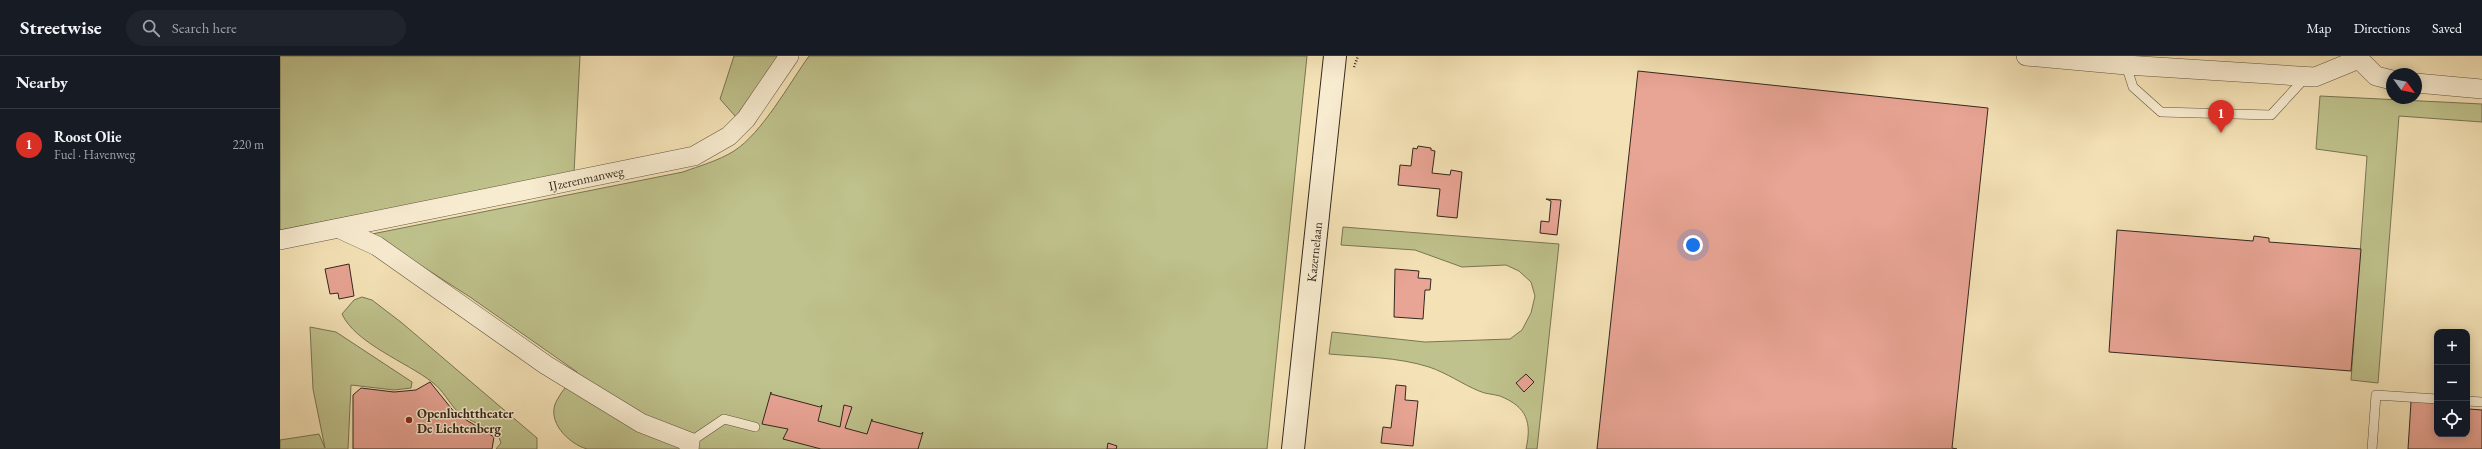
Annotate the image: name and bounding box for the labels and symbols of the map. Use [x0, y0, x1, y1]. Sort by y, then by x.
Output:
north arrow [2386, 68, 2422, 104]
pin: 1 [2208, 100, 2234, 133]
street label: IJzerenmanweg [547, 162, 625, 195]
street label: Kazernelaan [1303, 221, 1326, 283]
your location [1683, 235, 1703, 255]
place label: Openluchttheater De Lichtenberg [417, 405, 514, 437]
marker: Openluchttheater De Lichtenberg [404, 415, 414, 425]

